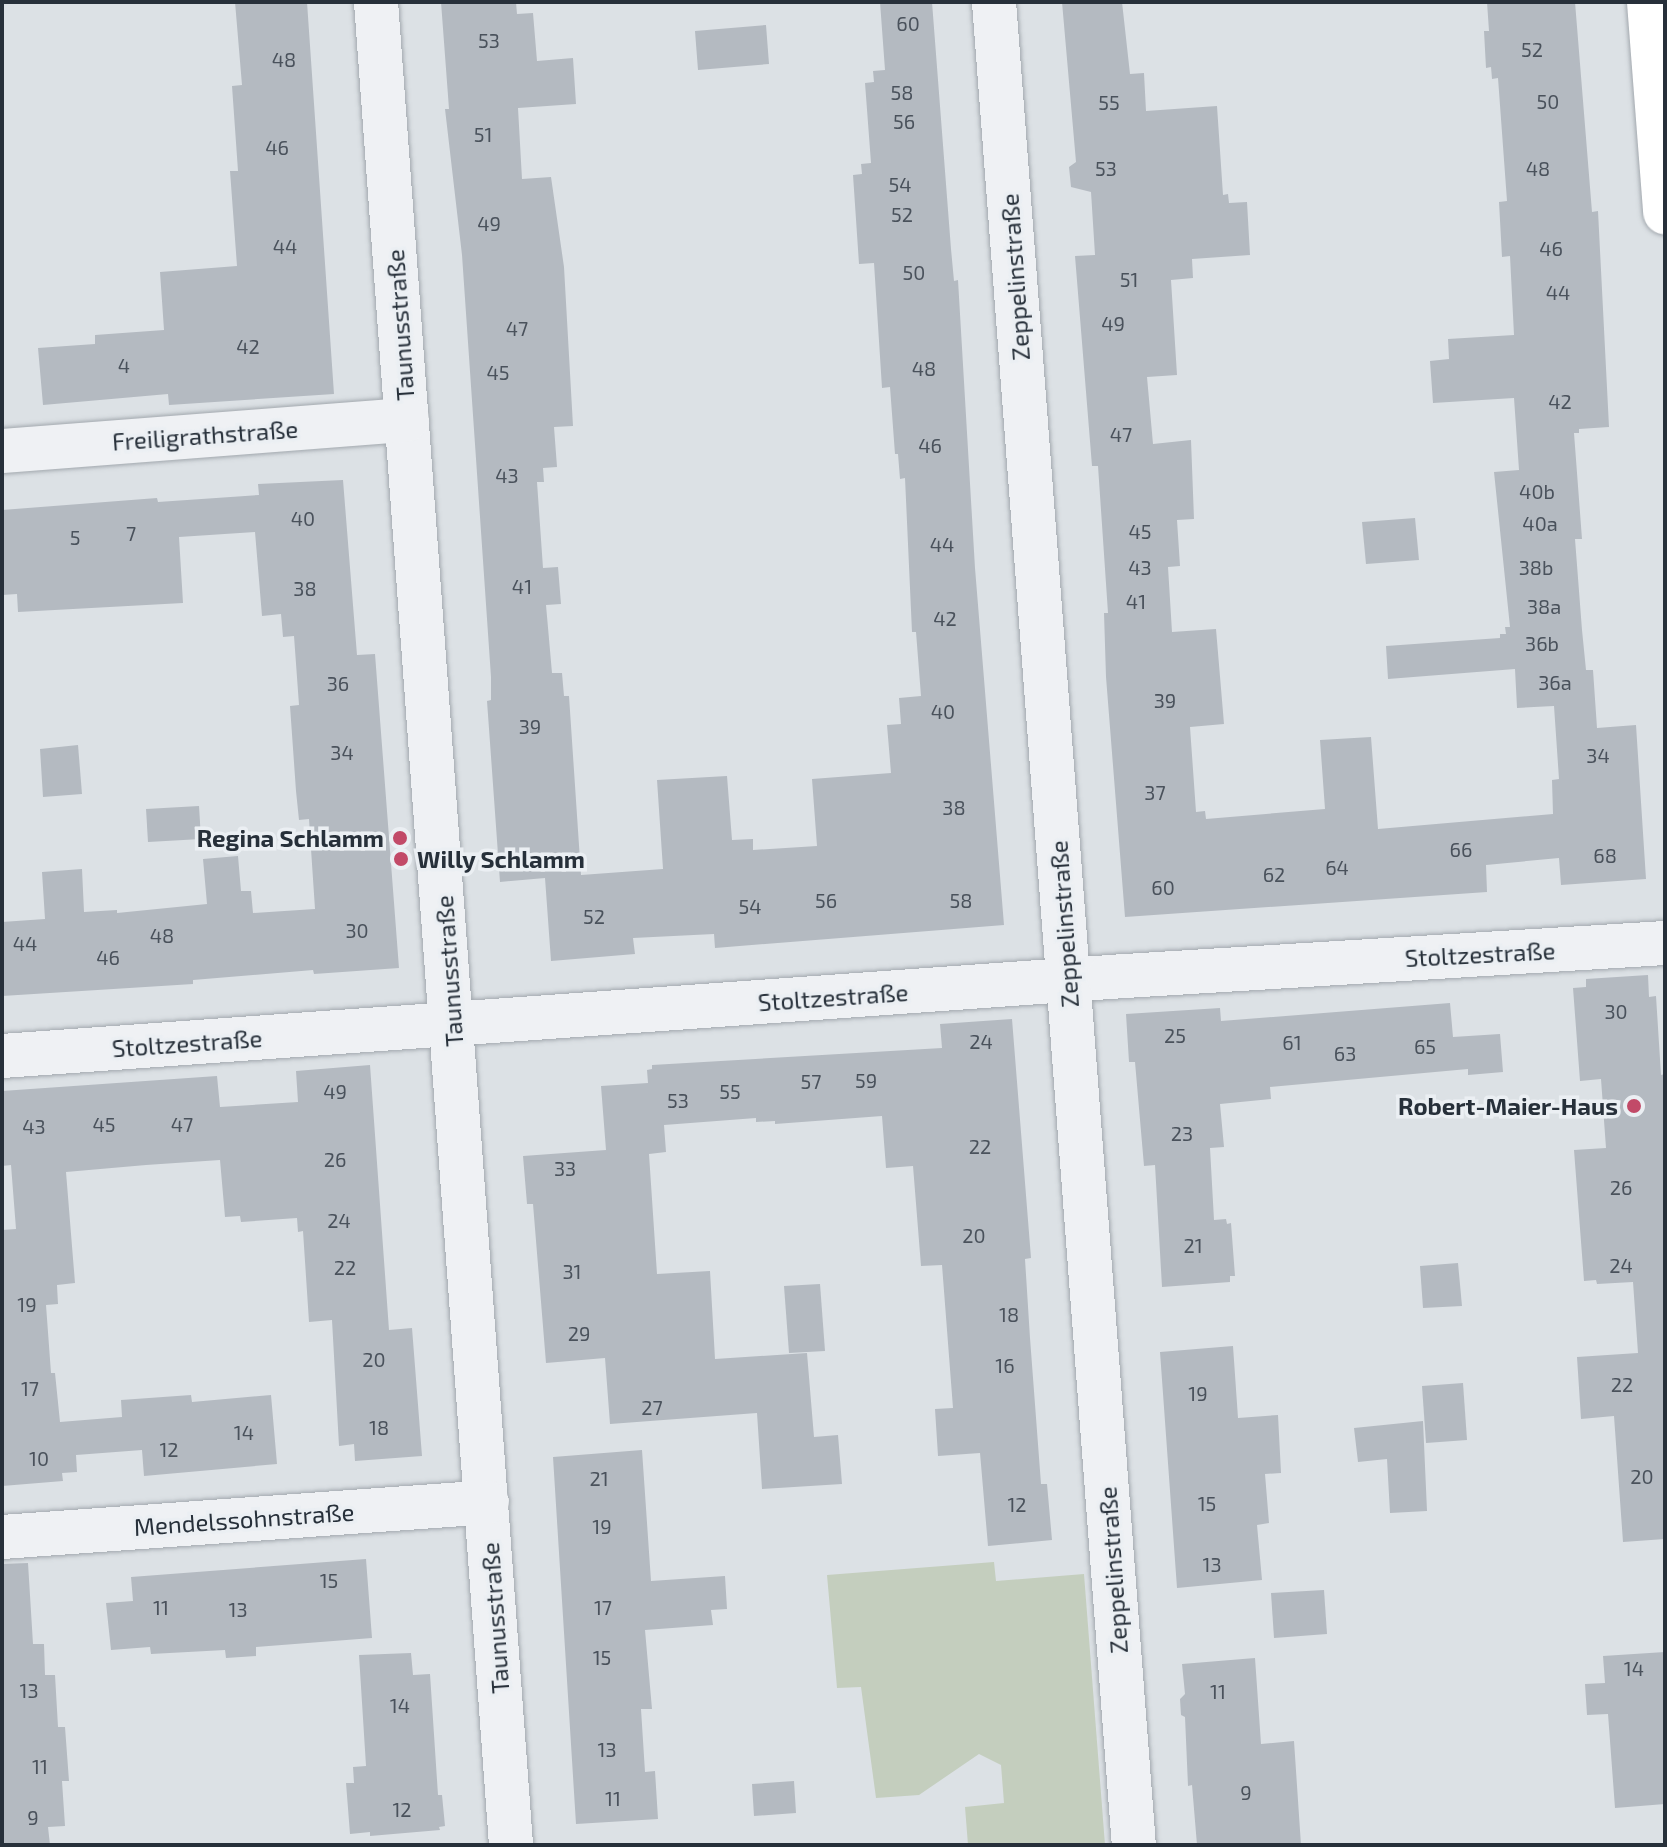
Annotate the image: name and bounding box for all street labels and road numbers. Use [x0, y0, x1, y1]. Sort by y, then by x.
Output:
street label: Zeppelinstraße [995, 192, 1035, 362]
street label: Taunusstraße [380, 248, 420, 402]
street label: Freiligrathstraße [111, 414, 299, 456]
street label: Zeppelinstraße [1044, 839, 1084, 1009]
street label: Taunusstraße [429, 894, 469, 1048]
street label: Stoltzestraße [1404, 936, 1556, 972]
street label: Stoltzestraße [757, 977, 909, 1017]
street label: Stoltzestraße [111, 1023, 263, 1063]
street label: Zeppelinstraße [1093, 1485, 1133, 1655]
street label: Mendelssohnstraße [133, 1497, 355, 1541]
street label: Taunusstraße [475, 1541, 515, 1695]

